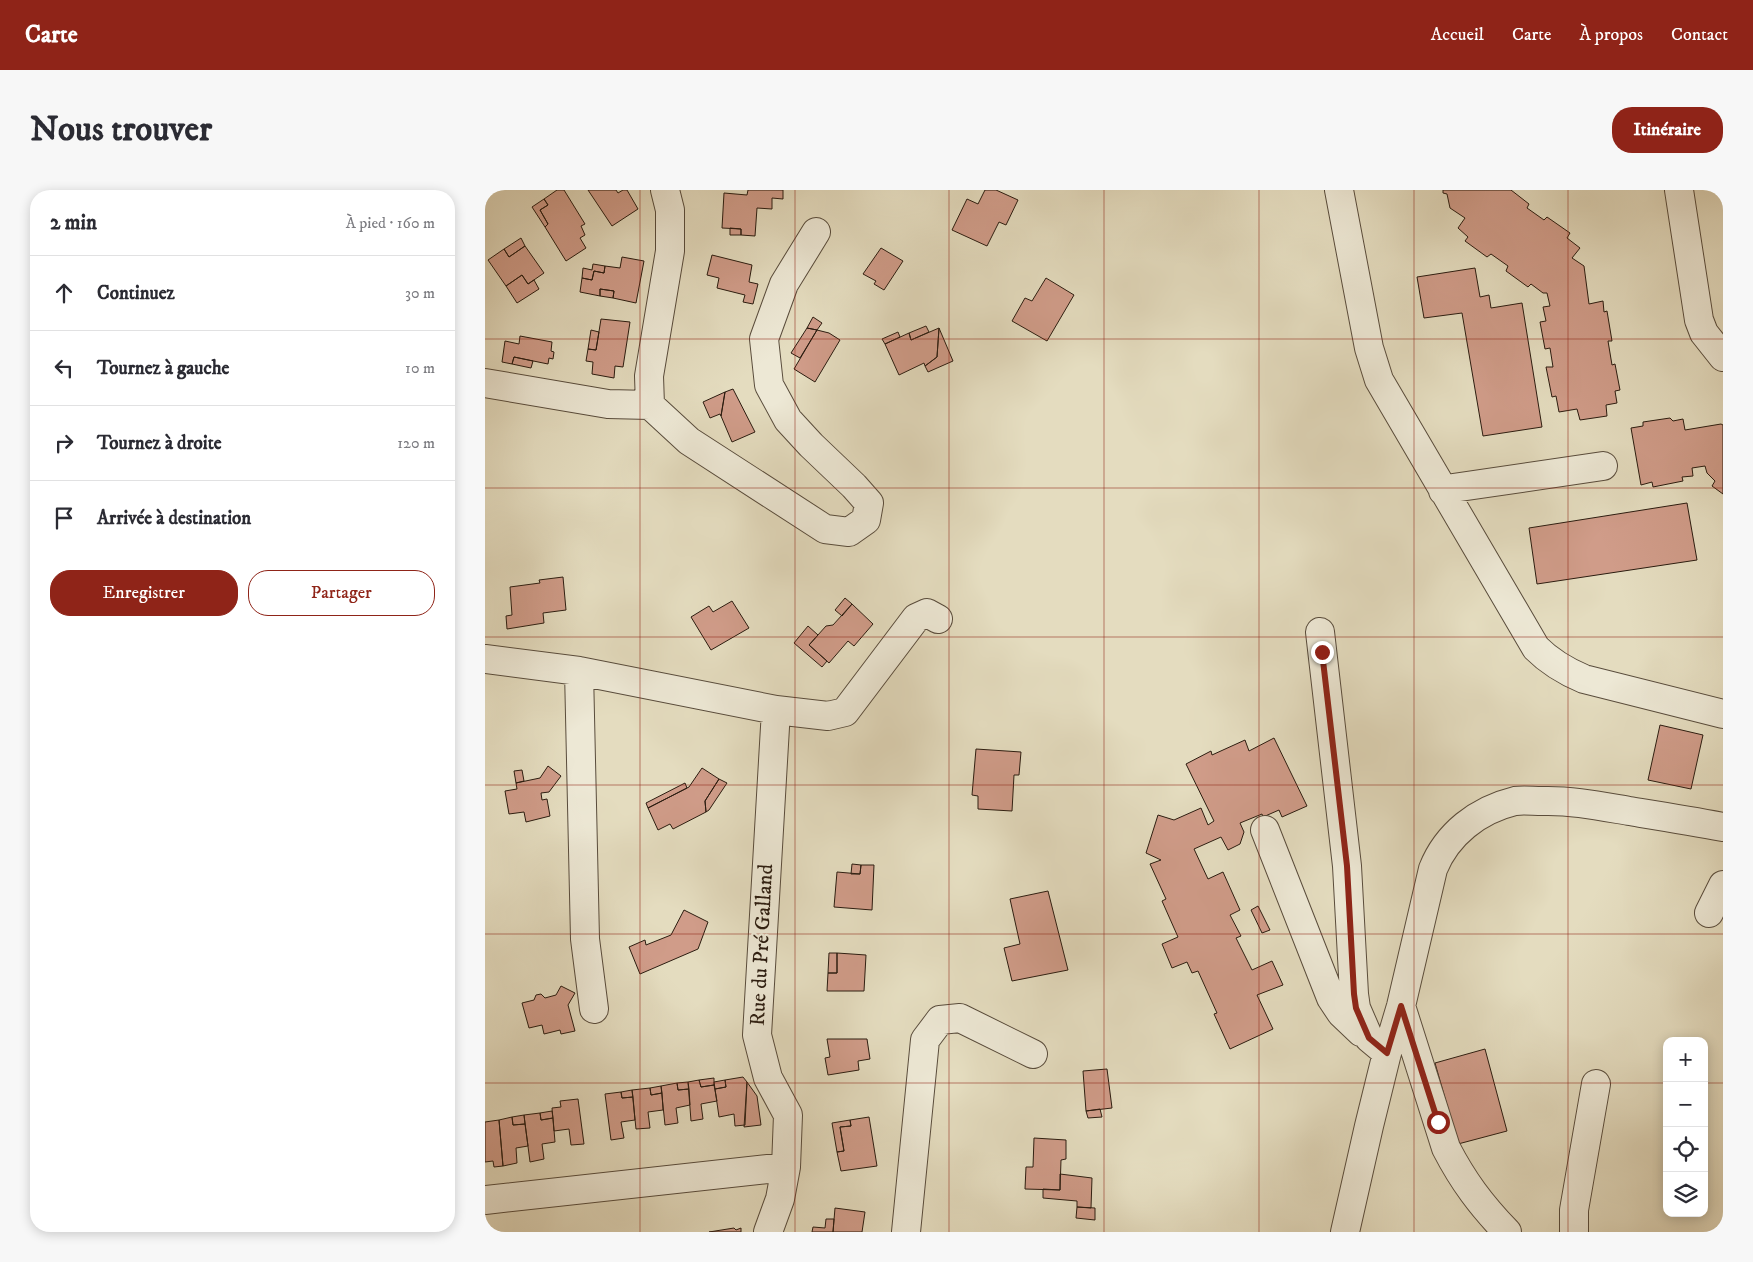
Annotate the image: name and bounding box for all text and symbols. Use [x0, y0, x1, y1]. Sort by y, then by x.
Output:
text: Carte [25, 20, 78, 50]
text: Accueil [1431, 24, 1484, 46]
text: Carte [1512, 24, 1551, 46]
text: À propos [1579, 24, 1643, 46]
text: Contact [1671, 24, 1728, 46]
button: Itinéraire [1612, 107, 1723, 153]
text: Nous trouver [30, 108, 212, 152]
text: 2 min [50, 210, 97, 236]
text: À pied · 160 m [346, 213, 435, 233]
icon: ahead [50, 279, 78, 307]
text: Continuez [97, 282, 175, 305]
text: 30 m [405, 283, 435, 303]
icon: left [50, 354, 78, 382]
text: Tournez à gauche [97, 357, 229, 380]
text: 10 m [405, 358, 435, 378]
icon: right [50, 429, 78, 457]
text: Tournez à droite [97, 432, 222, 455]
text: 120 m [397, 433, 435, 453]
icon: arrive [50, 504, 78, 532]
text: Arrivée à destination [97, 507, 251, 530]
button: Enregistrer [50, 570, 238, 616]
button: Partager [248, 570, 435, 616]
route end [1311, 641, 1334, 664]
street label: Rue du Pré Galland [745, 863, 779, 1027]
map controls [1663, 1037, 1708, 1217]
button: + [1663, 1037, 1708, 1082]
button: − [1663, 1082, 1708, 1127]
route start [1427, 1111, 1450, 1134]
button: locate [1663, 1127, 1708, 1172]
button: layers [1663, 1172, 1708, 1217]

